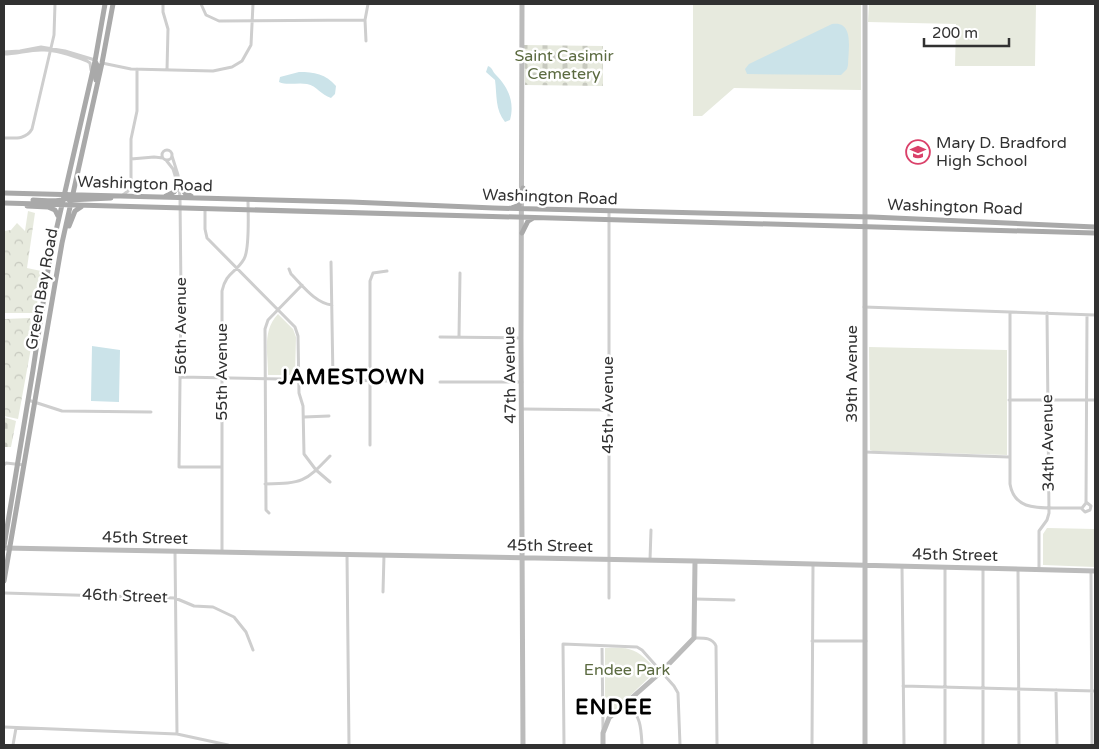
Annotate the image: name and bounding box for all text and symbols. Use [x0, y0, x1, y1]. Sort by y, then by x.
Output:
scale bar [924, 15, 1009, 47]
text: 200 m [932, 24, 978, 42]
park label: Saint Casimir Cemetery [514, 46, 614, 84]
place label: Mary D. Bradford High School [936, 133, 1067, 171]
school or university icon: Mary D. Bradford High School [905, 139, 931, 165]
street label: Washington Road [77, 172, 213, 196]
street label: Washington Road [482, 185, 618, 209]
street label: Washington Road [887, 195, 1023, 219]
street label: Green Bay Road [21, 227, 63, 351]
street label: 56th Avenue [171, 277, 191, 375]
street label: 55th Avenue [212, 323, 232, 421]
street label: 39th Avenue [842, 325, 862, 423]
street label: 47th Avenue [499, 326, 521, 424]
street label: 45th Avenue [598, 356, 618, 454]
district label: JAMESTOWN [277, 365, 426, 390]
street label: 34th Avenue [1037, 394, 1059, 492]
street label: 45th Street [102, 527, 188, 549]
street label: 45th Street [507, 535, 593, 557]
street label: 45th Street [912, 544, 998, 566]
street label: 46th Street [82, 585, 168, 607]
park label: Endee Park [584, 660, 670, 680]
district label: ENDEE [575, 695, 653, 720]

